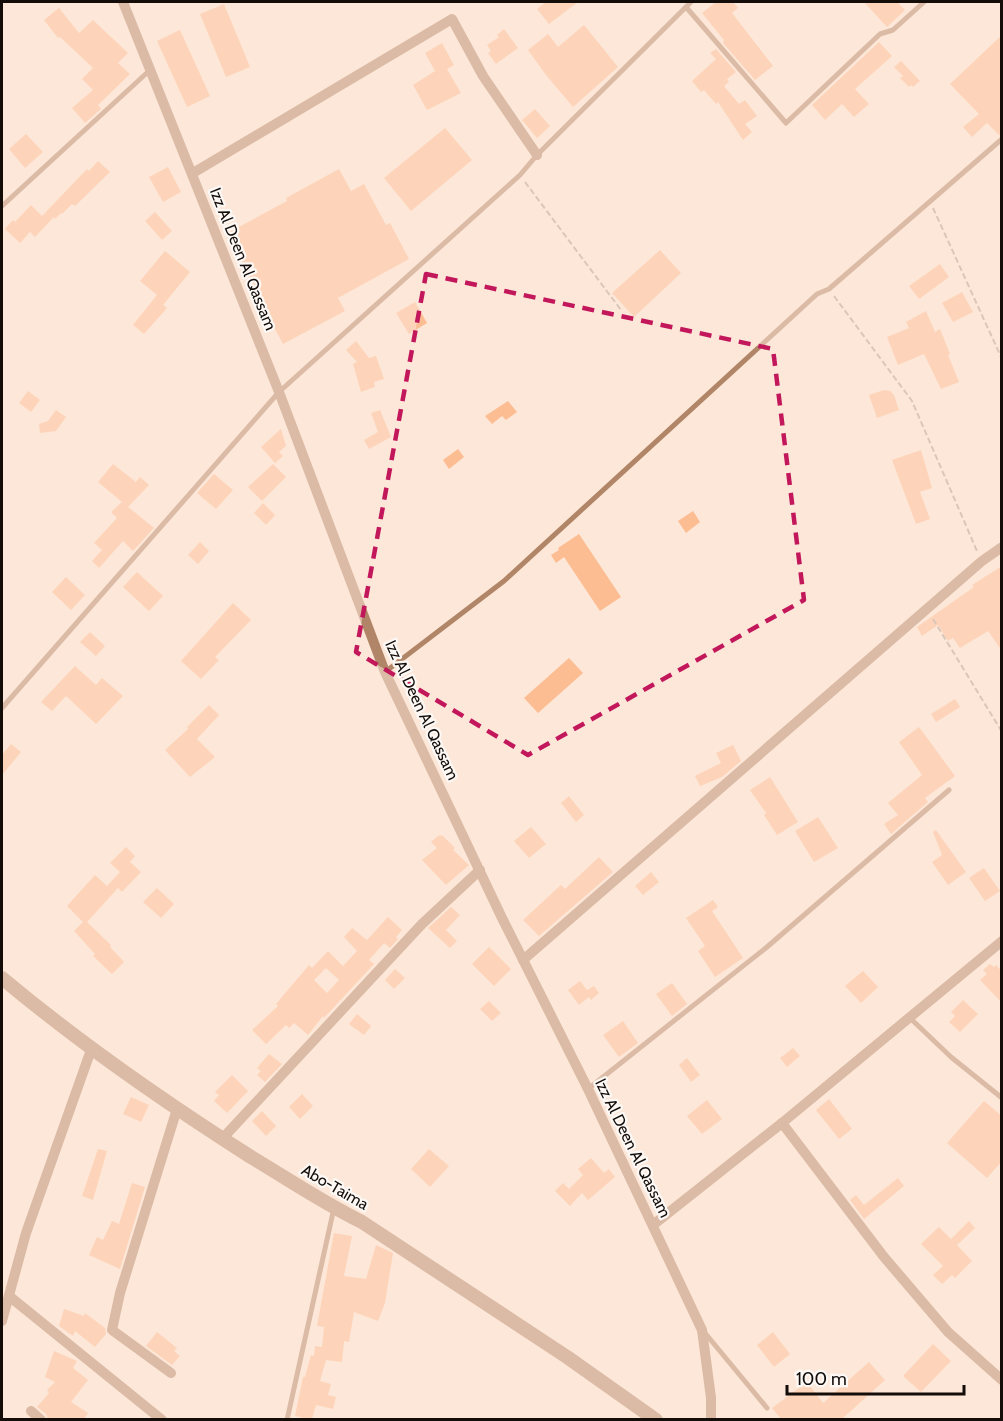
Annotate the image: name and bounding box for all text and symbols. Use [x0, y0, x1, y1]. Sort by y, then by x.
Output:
street label: Izz Al Deen Al Qassam [206, 185, 280, 333]
street label: Izz Al Deen Al Qassam [381, 637, 463, 783]
street label: Izz Al Deen Al Qassam [591, 1075, 675, 1221]
street label: Abo-Taima [298, 1160, 372, 1214]
scale bar [787, 1358, 964, 1396]
text: 100 m [796, 1368, 847, 1390]

